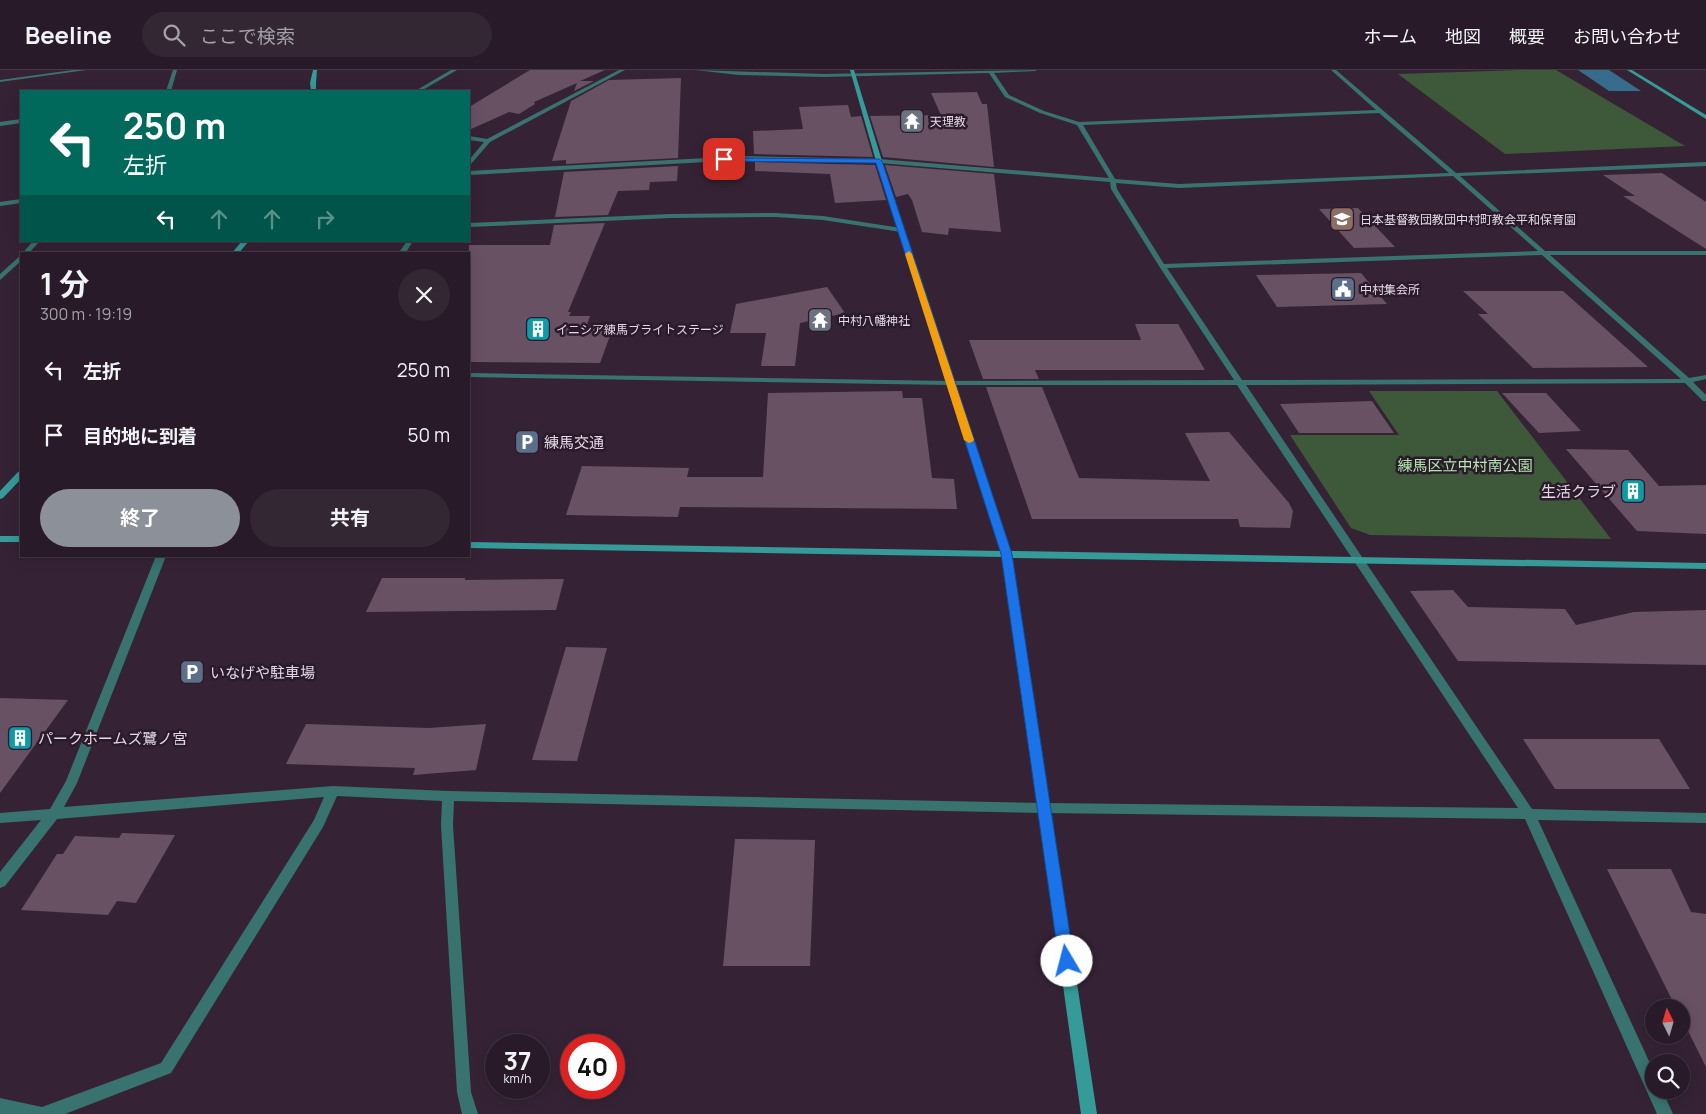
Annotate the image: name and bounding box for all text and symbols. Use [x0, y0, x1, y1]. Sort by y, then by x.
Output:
search box [142, 12, 492, 57]
text: Beeline [25, 18, 112, 51]
icon: search [160, 21, 188, 49]
text: ここで検索 [200, 23, 295, 49]
text: ホーム [1364, 24, 1417, 48]
text: 地図 [1445, 24, 1481, 48]
text: 概要 [1509, 24, 1545, 48]
text: お問い合わせ [1573, 24, 1681, 48]
text: 250 m [123, 102, 226, 150]
temple icon: 天理教 [899, 108, 925, 134]
icon: left [40, 110, 105, 175]
place label: 天理教 [930, 113, 966, 130]
pin [703, 138, 745, 180]
icon: arrive [710, 145, 738, 173]
text: 左折 [123, 150, 167, 180]
icon: left [152, 205, 180, 233]
icon: ahead [205, 205, 233, 233]
icon: ahead [258, 205, 286, 233]
icon: right [311, 205, 339, 233]
school or university icon: 日本基督教団教団中村町教会平和保育園 [1329, 206, 1355, 232]
place label: 日本基督教団教団中村町教会平和保育園 [1360, 211, 1576, 228]
text: 1 分 [40, 263, 89, 304]
button: close [398, 269, 450, 321]
public building icon: 中村集会所 [1330, 276, 1356, 302]
place label: 中村集会所 [1360, 281, 1420, 298]
text: 300 m · 19:19 [40, 303, 132, 325]
temple icon: 中村八幡神社 [807, 307, 833, 333]
place label: 中村八幡神社 [838, 312, 910, 329]
building icon: イニシア練馬ブライトステージ [525, 316, 551, 342]
place label: イニシア練馬ブライトステージ [556, 321, 724, 338]
icon: left [40, 356, 68, 384]
text: 250 m [397, 357, 450, 383]
text: 左折 [83, 358, 121, 384]
icon: arrive [40, 421, 68, 449]
text: 50 m [408, 422, 450, 448]
text: 目的地に到着 [83, 423, 197, 449]
parking icon: 練馬交通 [514, 429, 540, 455]
place label: 練馬交通 [544, 432, 604, 453]
park label: 練馬区立中村南公園 [1397, 455, 1533, 476]
building icon: 生活クラブ [1620, 478, 1646, 504]
place label: 生活クラブ [1541, 481, 1616, 502]
button: 終了 [40, 489, 240, 547]
button: 共有 [250, 489, 450, 547]
parking icon: いなげや駐車場 [179, 659, 205, 685]
place label: いなげや駐車場 [210, 662, 315, 683]
building icon: パークホームズ鷺ノ宮 [7, 725, 33, 751]
place label: パークホームズ鷺ノ宮 [38, 728, 188, 749]
position arrow [1040, 934, 1092, 986]
north arrow [1645, 999, 1690, 1044]
map controls [1645, 999, 1690, 1099]
speed limit sign: 40 [560, 1034, 625, 1099]
text: 37 [504, 1043, 531, 1078]
button: search [1645, 1054, 1690, 1099]
text: km/h [504, 1070, 531, 1087]

